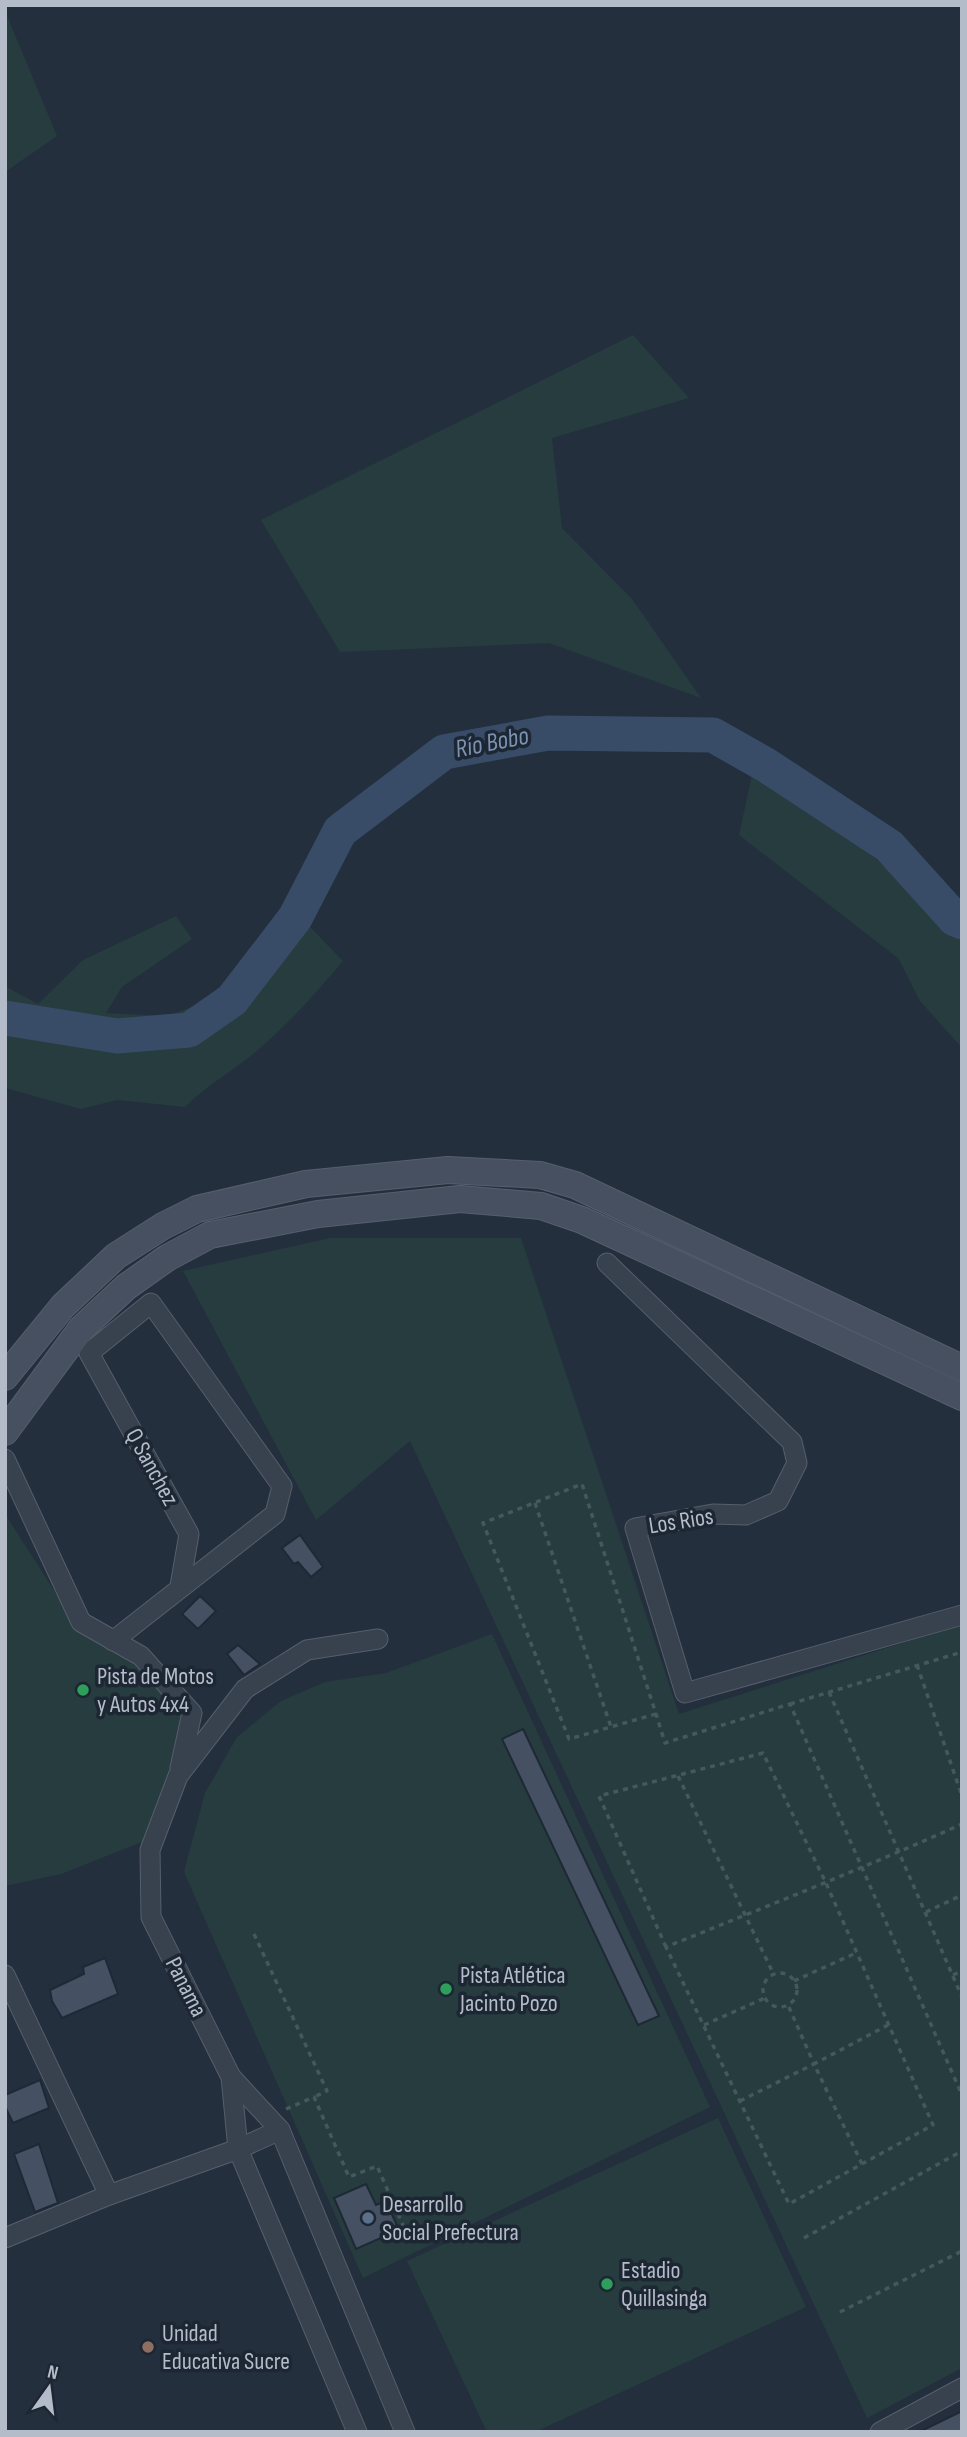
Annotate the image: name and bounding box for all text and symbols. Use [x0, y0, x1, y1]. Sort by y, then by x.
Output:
water label: Río Bobo [453, 721, 532, 765]
street label: Q Sanchez [119, 1423, 185, 1511]
street label: Los Rios [647, 1502, 715, 1540]
place label: Pista de Motos y Autos 4x4 [97, 1662, 214, 1719]
marker: Pista de Motos y Autos 4x4 [75, 1682, 91, 1698]
street label: Panama [159, 1952, 213, 2022]
place label: Pista Atlética Jacinto Pozo [459, 1961, 565, 2018]
marker: Pista Atlética Jacinto Pozo [438, 1981, 454, 1997]
place label: Desarrollo Social Prefectura [382, 2190, 519, 2247]
marker: Desarrollo Social Prefectura [360, 2210, 376, 2226]
place label: Estadio Quillasinga [621, 2256, 707, 2313]
marker: Estadio Quillasinga [599, 2276, 615, 2292]
place label: Unidad Educativa Sucre [162, 2319, 290, 2376]
marker: Unidad Educativa Sucre [140, 2339, 156, 2355]
north arrow [14, 2353, 84, 2423]
text: N [45, 2361, 60, 2385]

